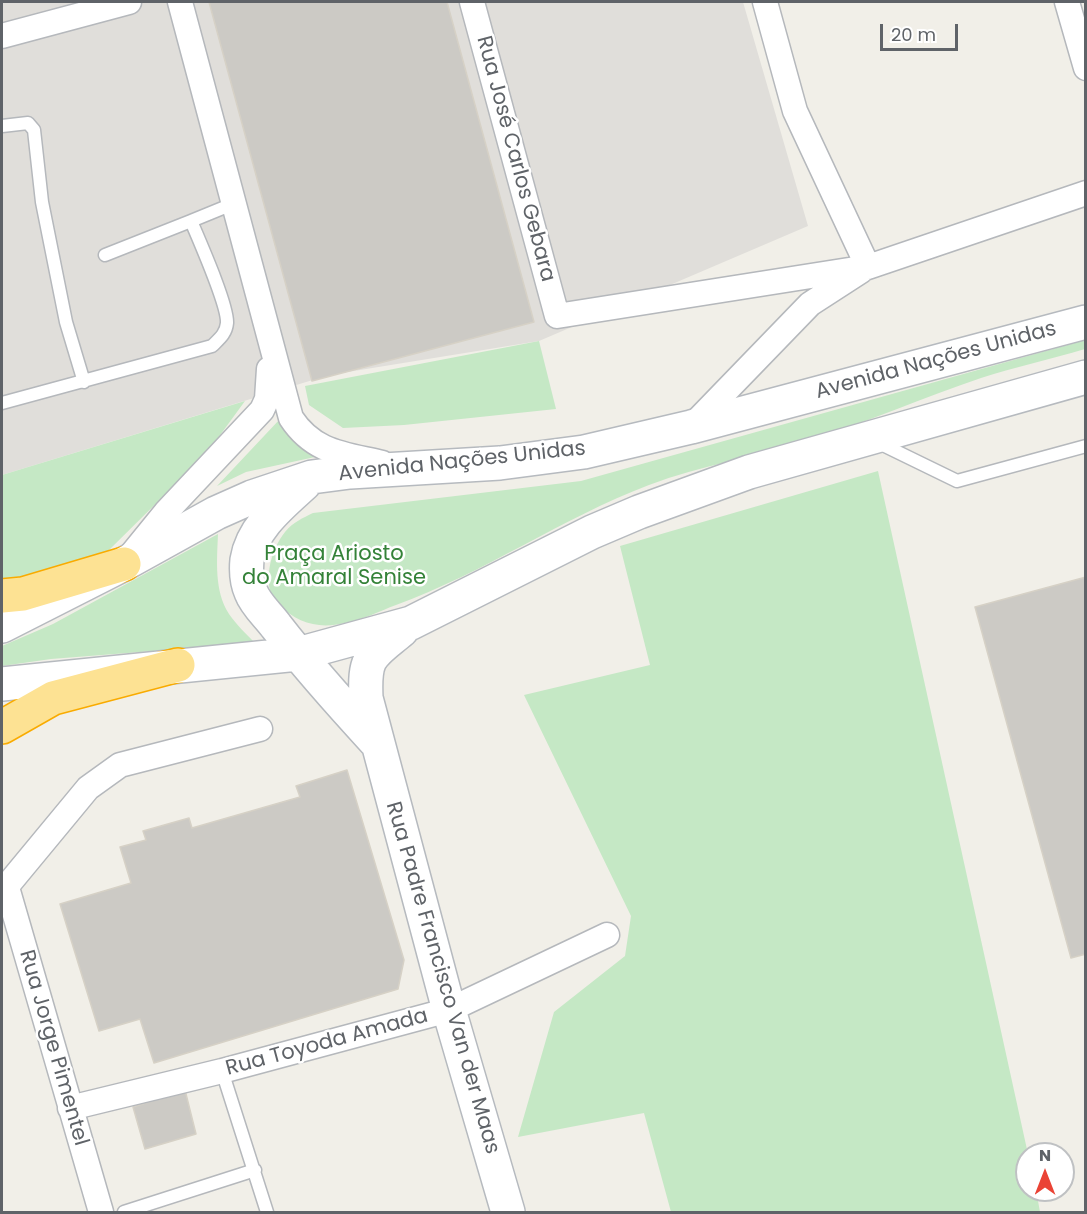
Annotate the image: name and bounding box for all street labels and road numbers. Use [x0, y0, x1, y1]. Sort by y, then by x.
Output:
street label: Rua José Carlos Gebara [470, 33, 560, 285]
street label: Avenida Nações Unidas [813, 317, 1059, 405]
street label: Avenida Nações Unidas [337, 436, 587, 488]
street label: Rua Padre Francisco Van der Maas [380, 799, 504, 1157]
street label: Rua Jorge Pimentel [13, 947, 93, 1149]
street label: Rua Toyoda Amada [223, 1004, 431, 1082]

